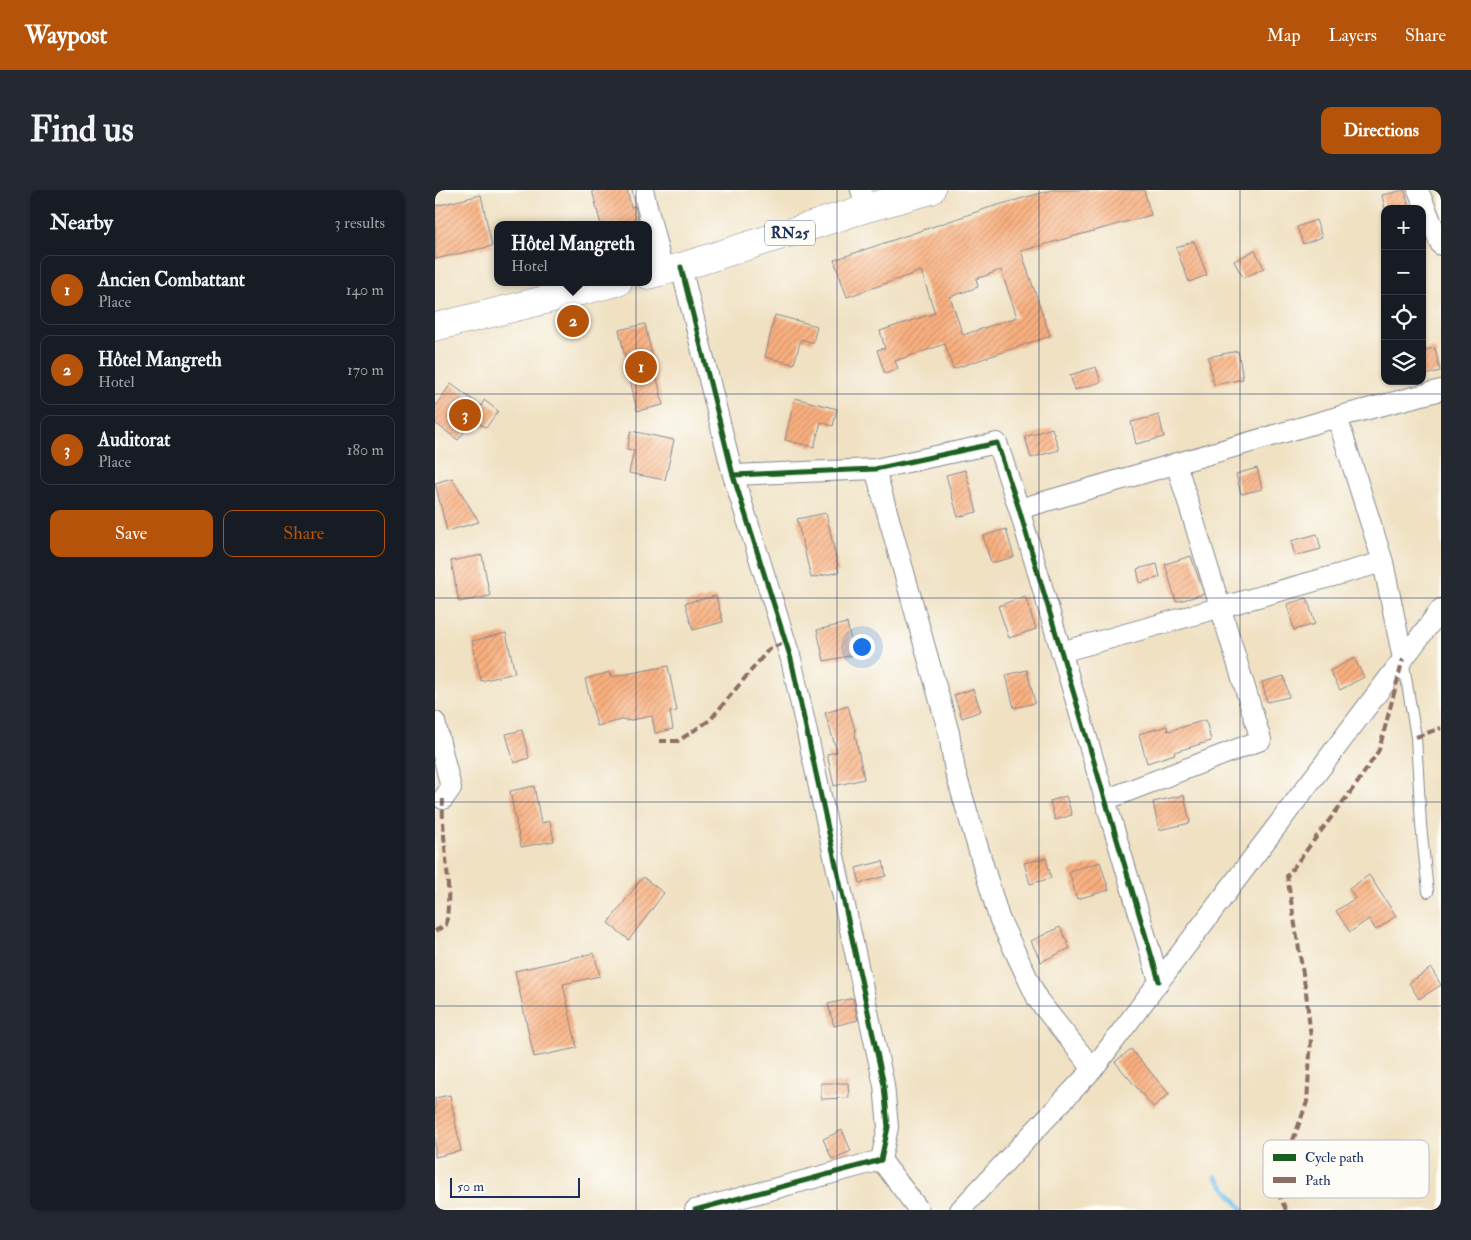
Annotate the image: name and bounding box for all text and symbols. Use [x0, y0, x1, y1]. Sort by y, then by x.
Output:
text: Waypost [25, 20, 107, 51]
text: Map [1267, 24, 1301, 47]
text: Layers [1329, 24, 1377, 47]
text: Share [1405, 24, 1446, 47]
button: Directions [1321, 107, 1441, 154]
text: Find us [30, 108, 134, 152]
map controls [1381, 205, 1426, 385]
button: + [1381, 205, 1426, 250]
text: Nearby [50, 209, 113, 236]
text: 3 results [334, 213, 385, 233]
road number: RN25 [765, 220, 815, 246]
popup [494, 221, 652, 286]
text: Hôtel Mangreth [511, 232, 635, 256]
button: − [1381, 250, 1426, 295]
text: Hotel [511, 256, 548, 276]
text: Ancien Combattant [98, 268, 245, 292]
text: 1 [64, 280, 70, 300]
text: 140 m [346, 280, 384, 300]
text: Place [98, 292, 131, 312]
button: locate [1381, 295, 1426, 340]
pin: 2 [557, 302, 589, 340]
button: layers [1381, 340, 1426, 385]
text: Hôtel Mangreth [98, 348, 222, 372]
pin: 1 [625, 348, 657, 386]
text: 2 [63, 360, 71, 380]
text: 170 m [347, 360, 384, 380]
text: Hotel [98, 372, 135, 392]
pin: 3 [449, 396, 481, 434]
text: Auditorat [98, 428, 170, 452]
text: 3 [64, 440, 70, 460]
text: 180 m [347, 440, 384, 460]
text: Place [98, 452, 131, 472]
button: Save [50, 510, 213, 557]
button: Share [223, 510, 385, 557]
your location [849, 634, 875, 660]
legend [1263, 1140, 1429, 1198]
text: Cycle path [1305, 1149, 1365, 1167]
text: Path [1305, 1172, 1331, 1189]
scale bar [450, 1175, 580, 1198]
text: 50 m [457, 1178, 484, 1195]

